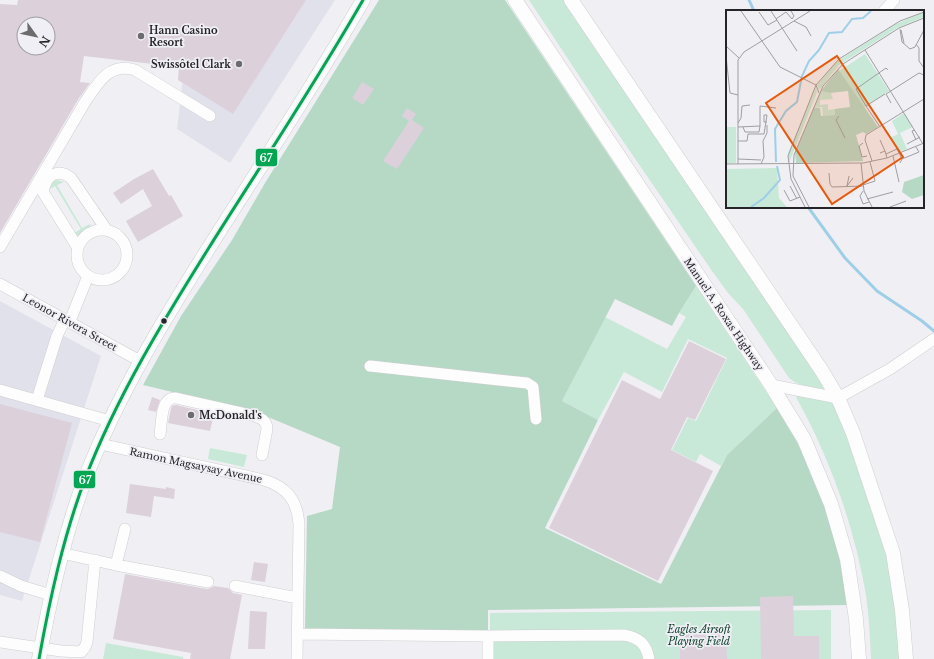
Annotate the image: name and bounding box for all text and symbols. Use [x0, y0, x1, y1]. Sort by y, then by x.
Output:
inset map [726, 10, 924, 208]
north arrow [16, 16, 56, 56]
place label: Hann Casino Resort [149, 24, 218, 49]
marker: Hann Casino Resort [136, 31, 146, 41]
text: N [35, 33, 53, 50]
place label: Swissôtel Clark [151, 58, 231, 71]
marker: Swissôtel Clark [234, 59, 244, 69]
line badge: 67 [255, 148, 278, 167]
text: 67 [259, 151, 273, 165]
street label: Manuel A. Roxas Highway [681, 255, 767, 374]
street label: Leonor Rivera Street [20, 291, 120, 354]
unlabelled marker [159, 316, 169, 326]
place label: McDonald's [199, 409, 262, 422]
marker: McDonald's [186, 410, 196, 420]
street label: Ramon Magsaysay Avenue [128, 445, 264, 486]
line badge: 67 [73, 470, 96, 489]
text: 67 [78, 473, 92, 487]
park label: Eagles Airsoft Playing Field [666, 623, 731, 648]

